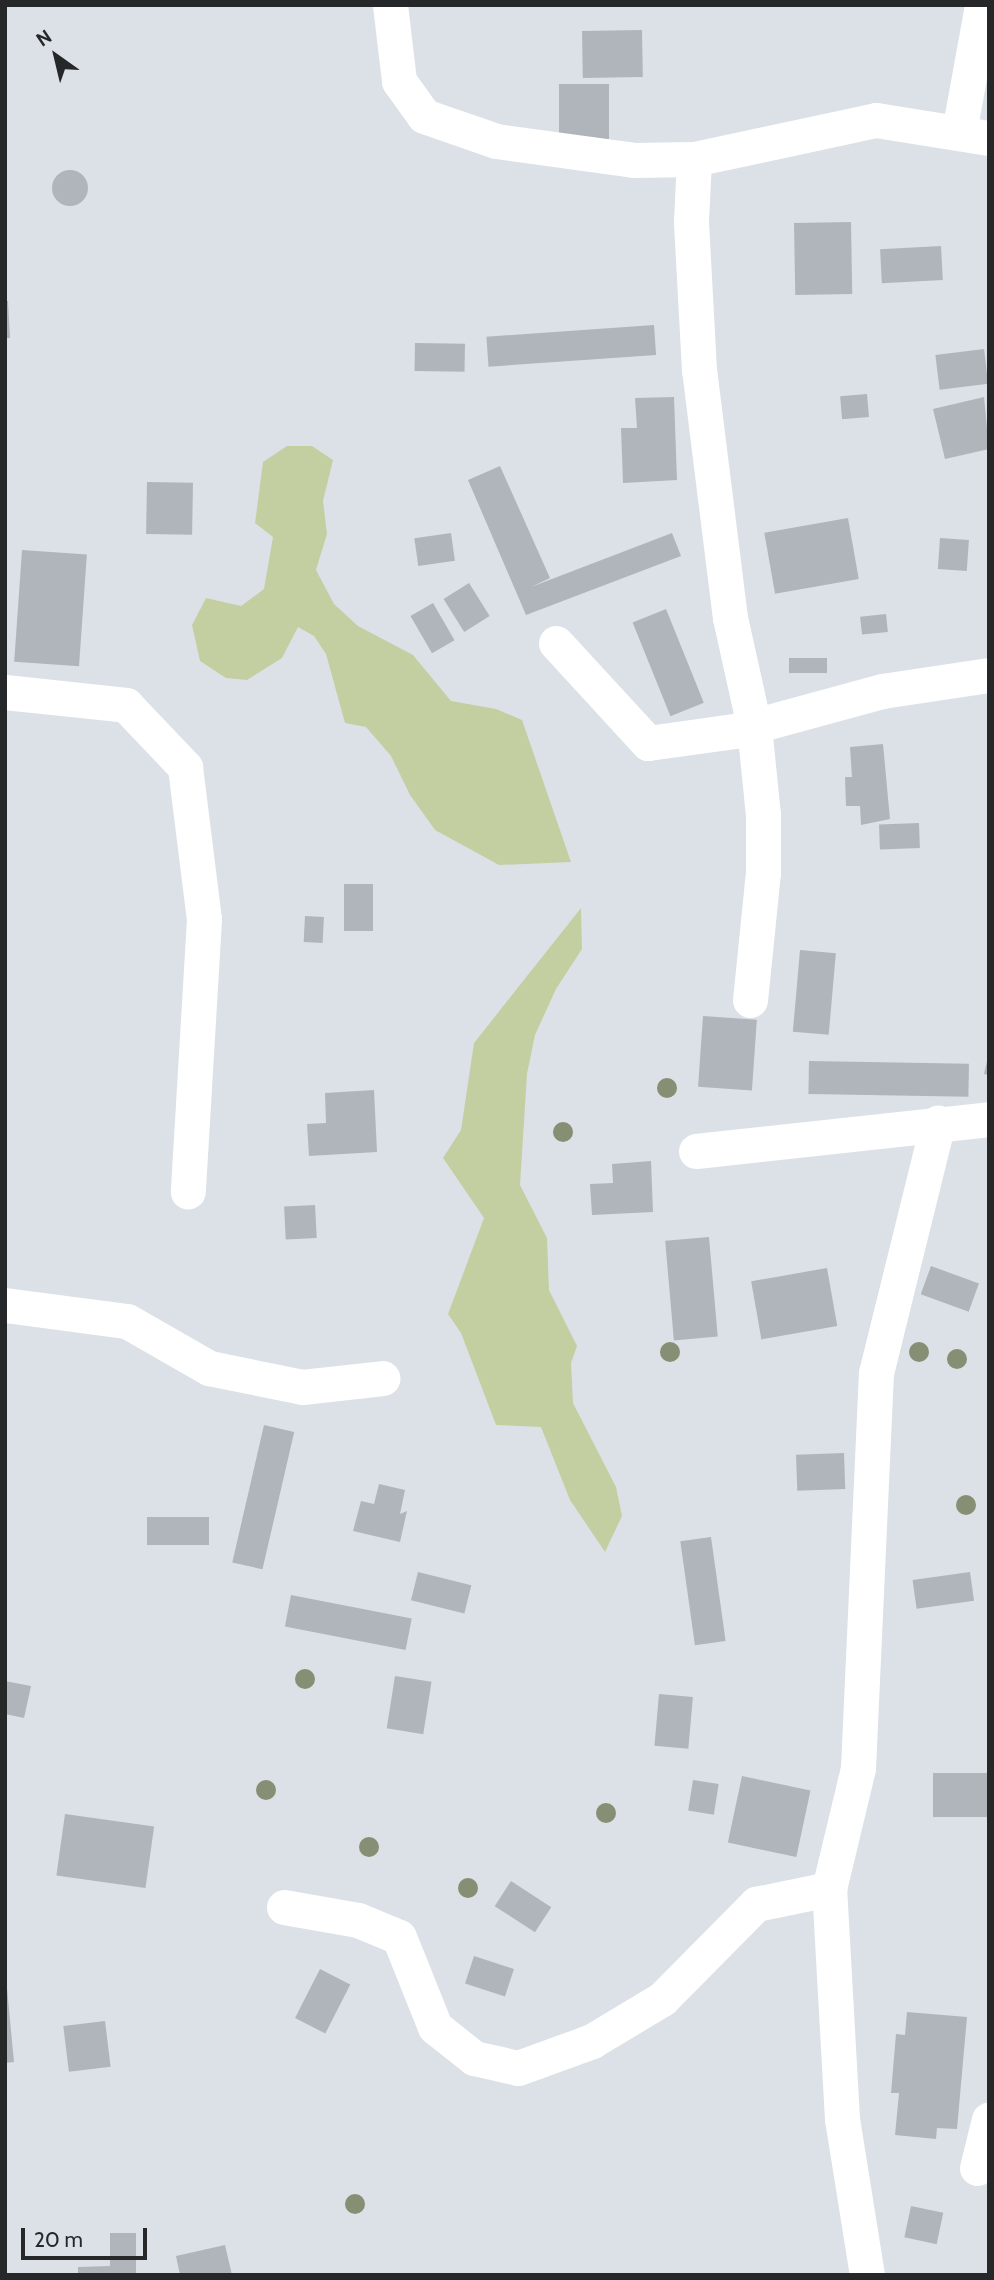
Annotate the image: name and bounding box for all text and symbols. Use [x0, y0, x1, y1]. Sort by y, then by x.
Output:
north arrow [21, 21, 91, 91]
text: N [32, 25, 56, 51]
scale bar [24, 2214, 150, 2258]
text: 20 m [34, 2227, 83, 2252]

